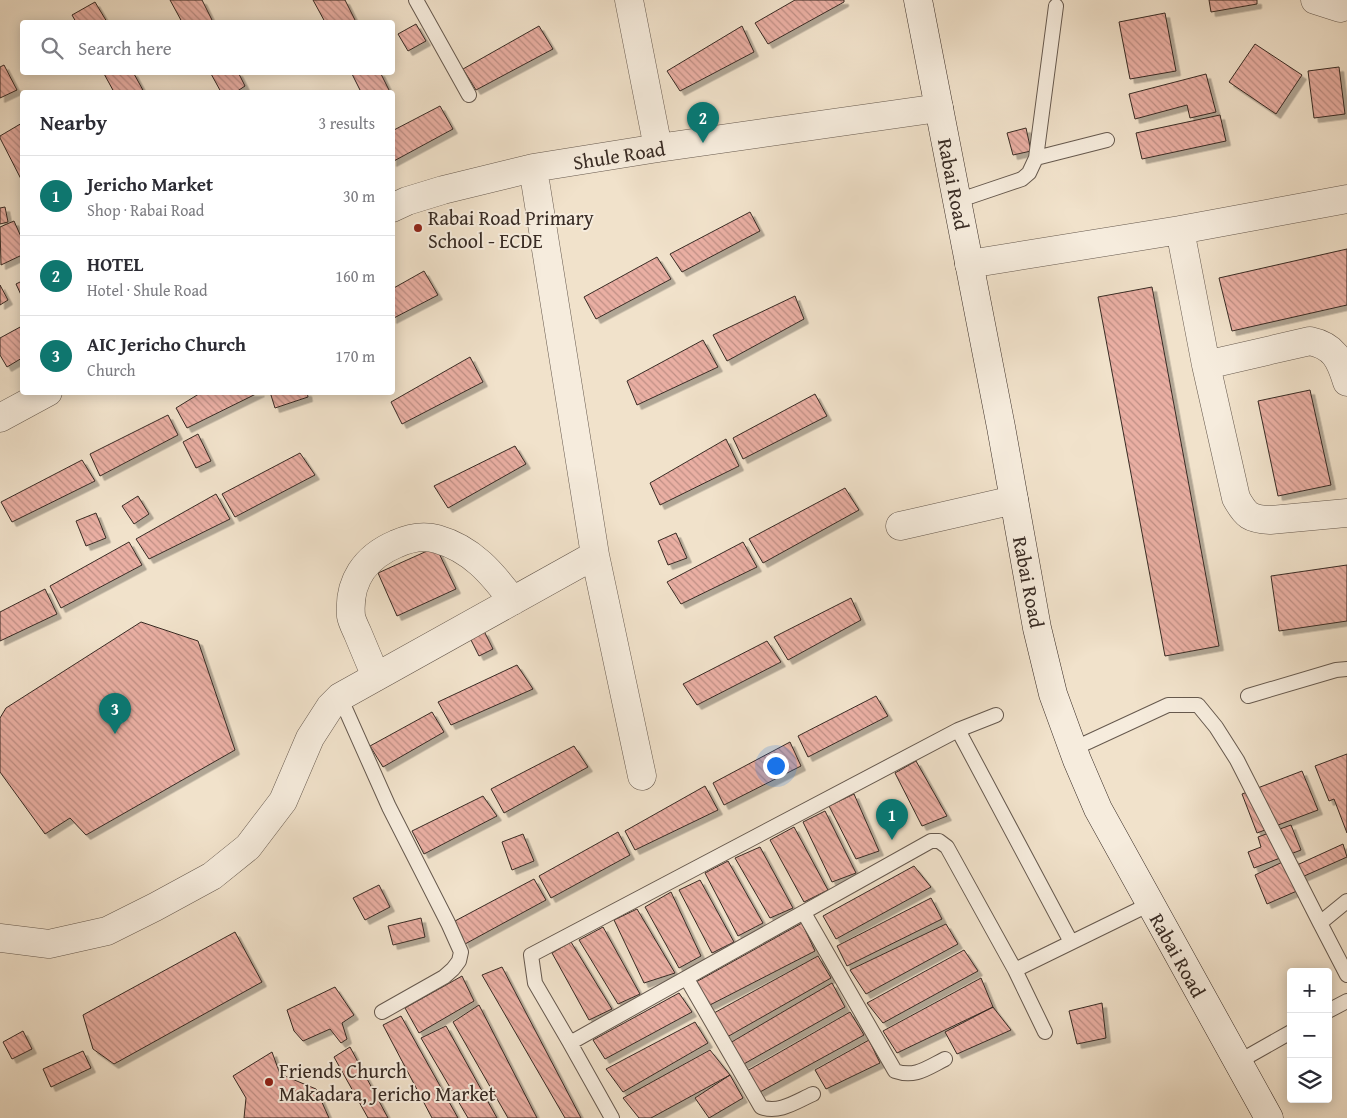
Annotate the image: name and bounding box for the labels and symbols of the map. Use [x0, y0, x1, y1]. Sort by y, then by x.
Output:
pin: 2 [687, 102, 719, 143]
street label: Shule Road [571, 133, 668, 177]
street label: Rabai Road [931, 136, 977, 233]
place label: Rabai Road Primary School - ECDE [428, 203, 594, 255]
marker: Rabai Road Primary School - ECDE [412, 222, 424, 234]
street label: Rabai Road [1006, 534, 1052, 631]
pin: 3 [99, 693, 131, 734]
your location [763, 753, 789, 779]
pin: 1 [876, 799, 908, 840]
street label: Rabai Road [1143, 907, 1213, 1003]
place label: Friends Church Makadara, Jericho Market [279, 1056, 496, 1108]
marker: Friends Church Makadara, Jericho Market [263, 1076, 275, 1088]

